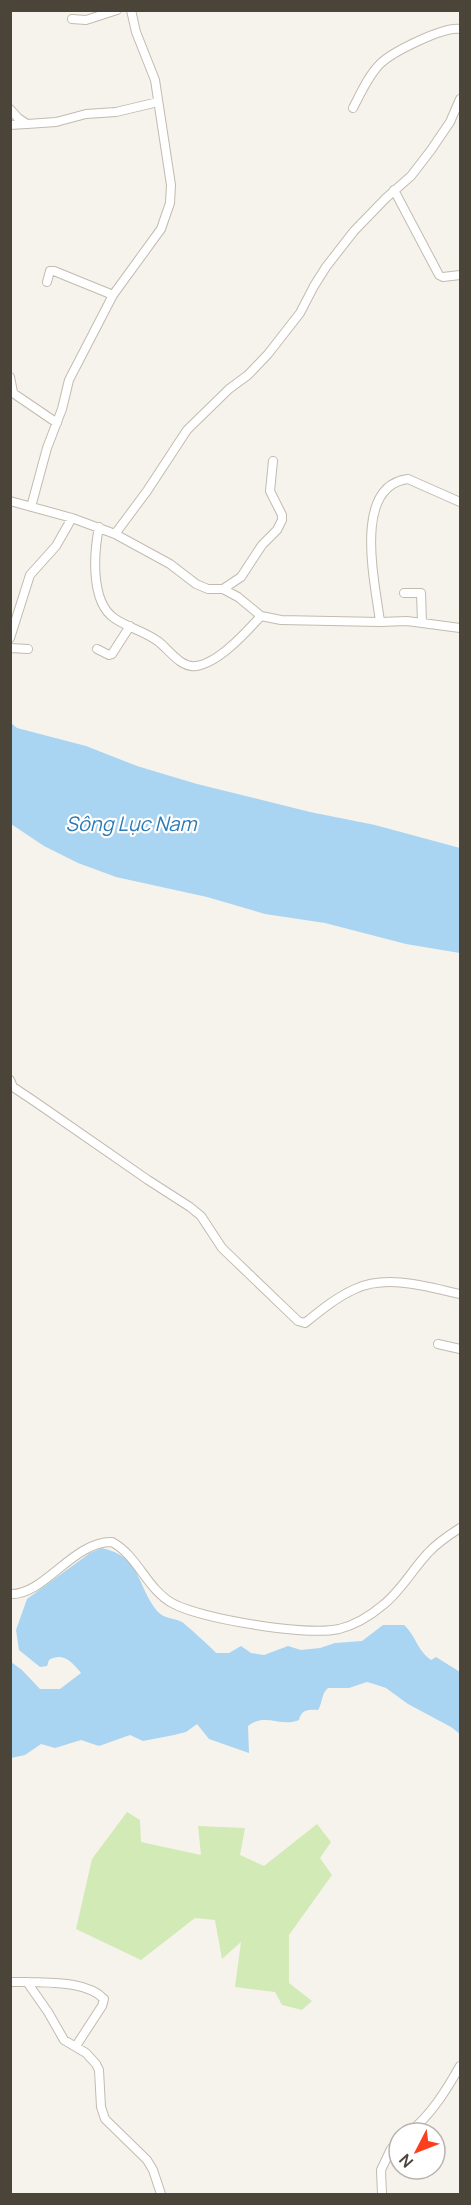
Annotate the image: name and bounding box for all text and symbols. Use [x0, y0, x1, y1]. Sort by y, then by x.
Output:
water label: Sông Lục Nam [66, 810, 198, 837]
north arrow [387, 2121, 447, 2181]
text: N [394, 2149, 418, 2173]

